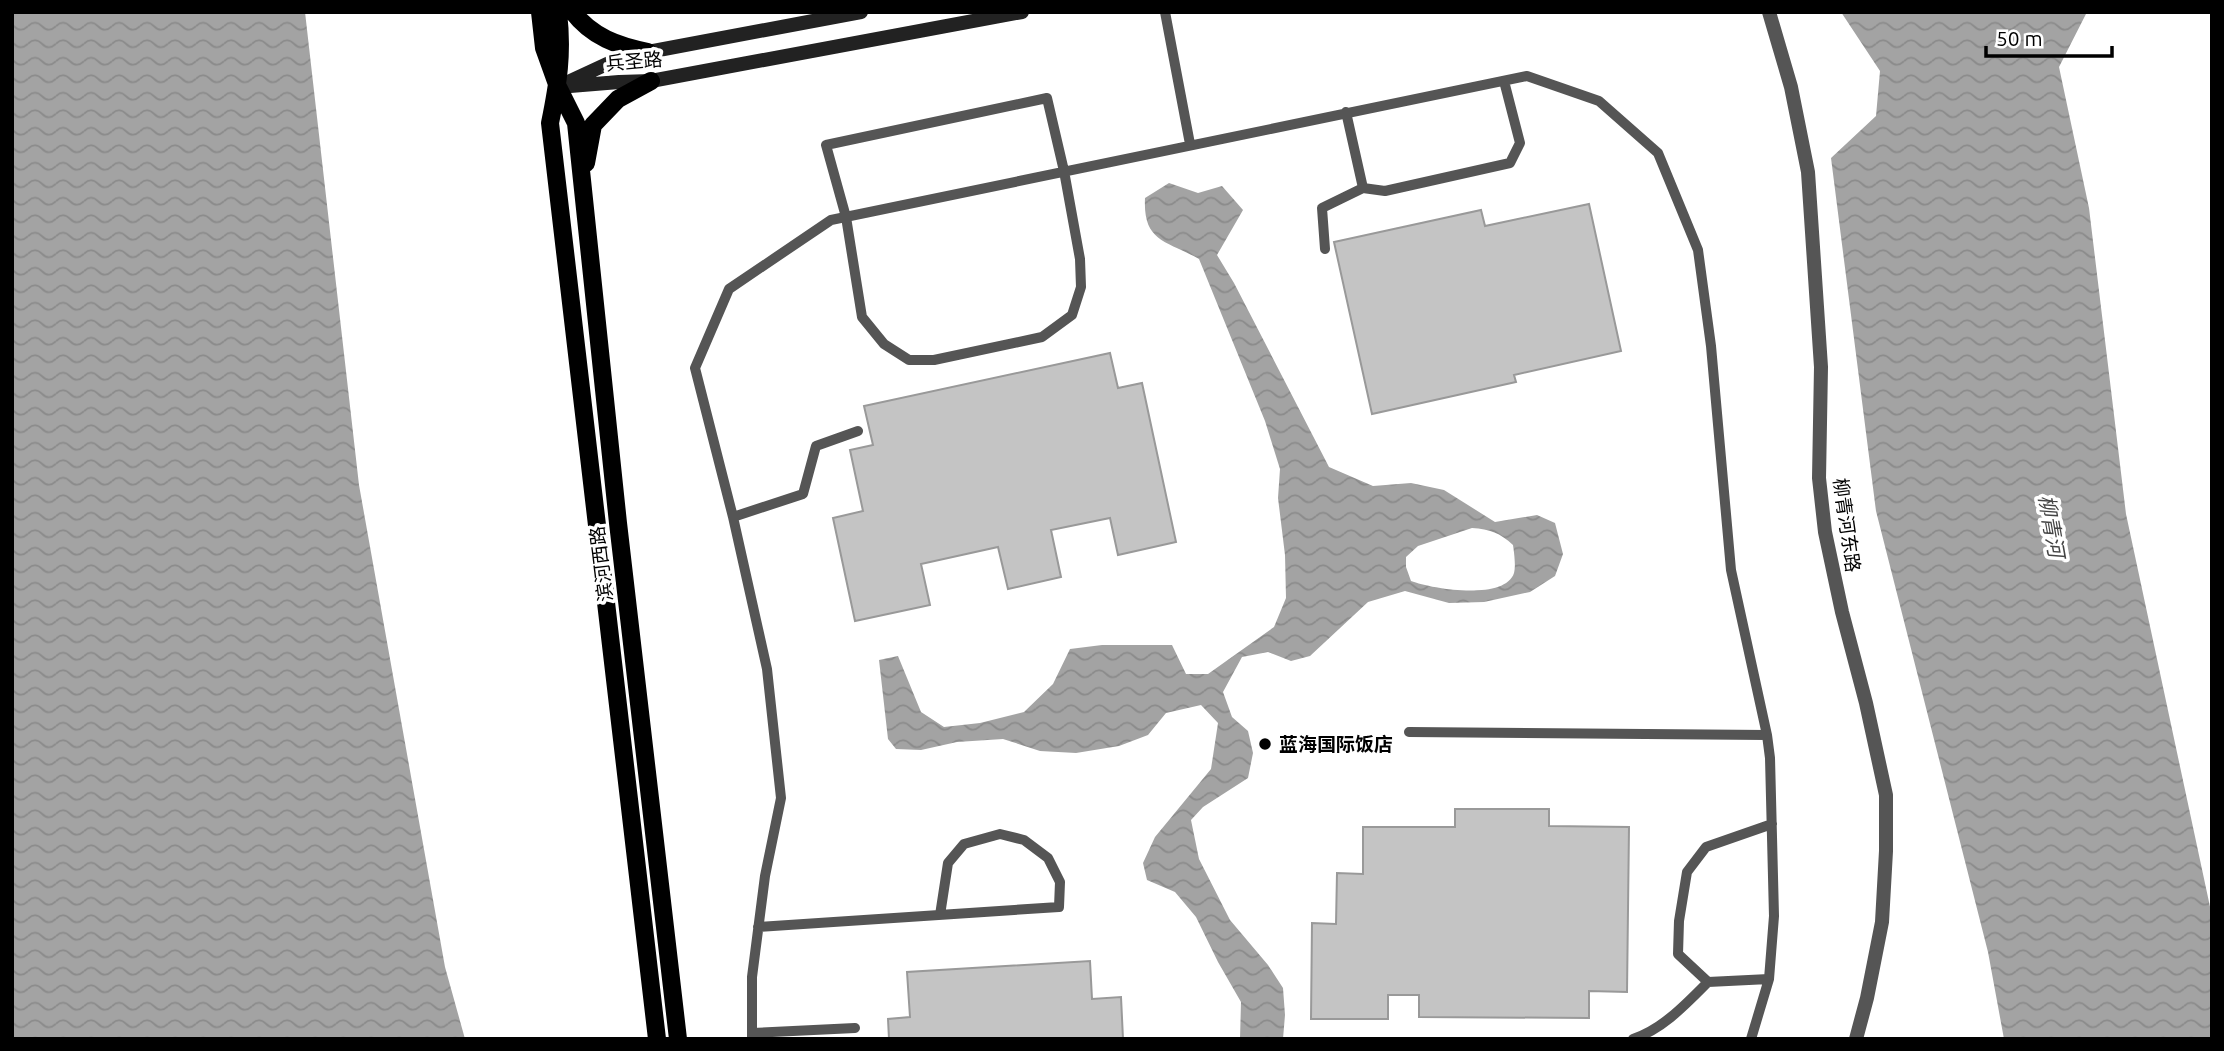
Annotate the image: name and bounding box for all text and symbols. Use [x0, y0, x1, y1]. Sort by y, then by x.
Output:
scale bar [1986, 14, 2112, 58]
text: 50 m [1996, 26, 2043, 50]
street label: 兵圣路 [605, 48, 663, 74]
street label: 柳青河东路 [1829, 476, 1865, 574]
water label: 柳青河 [2035, 493, 2070, 563]
street label: 滨河西路 [585, 525, 617, 603]
place label: 蓝海国际饭店 [1279, 733, 1393, 755]
marker: 蓝海国际饭店 [1257, 736, 1273, 752]

